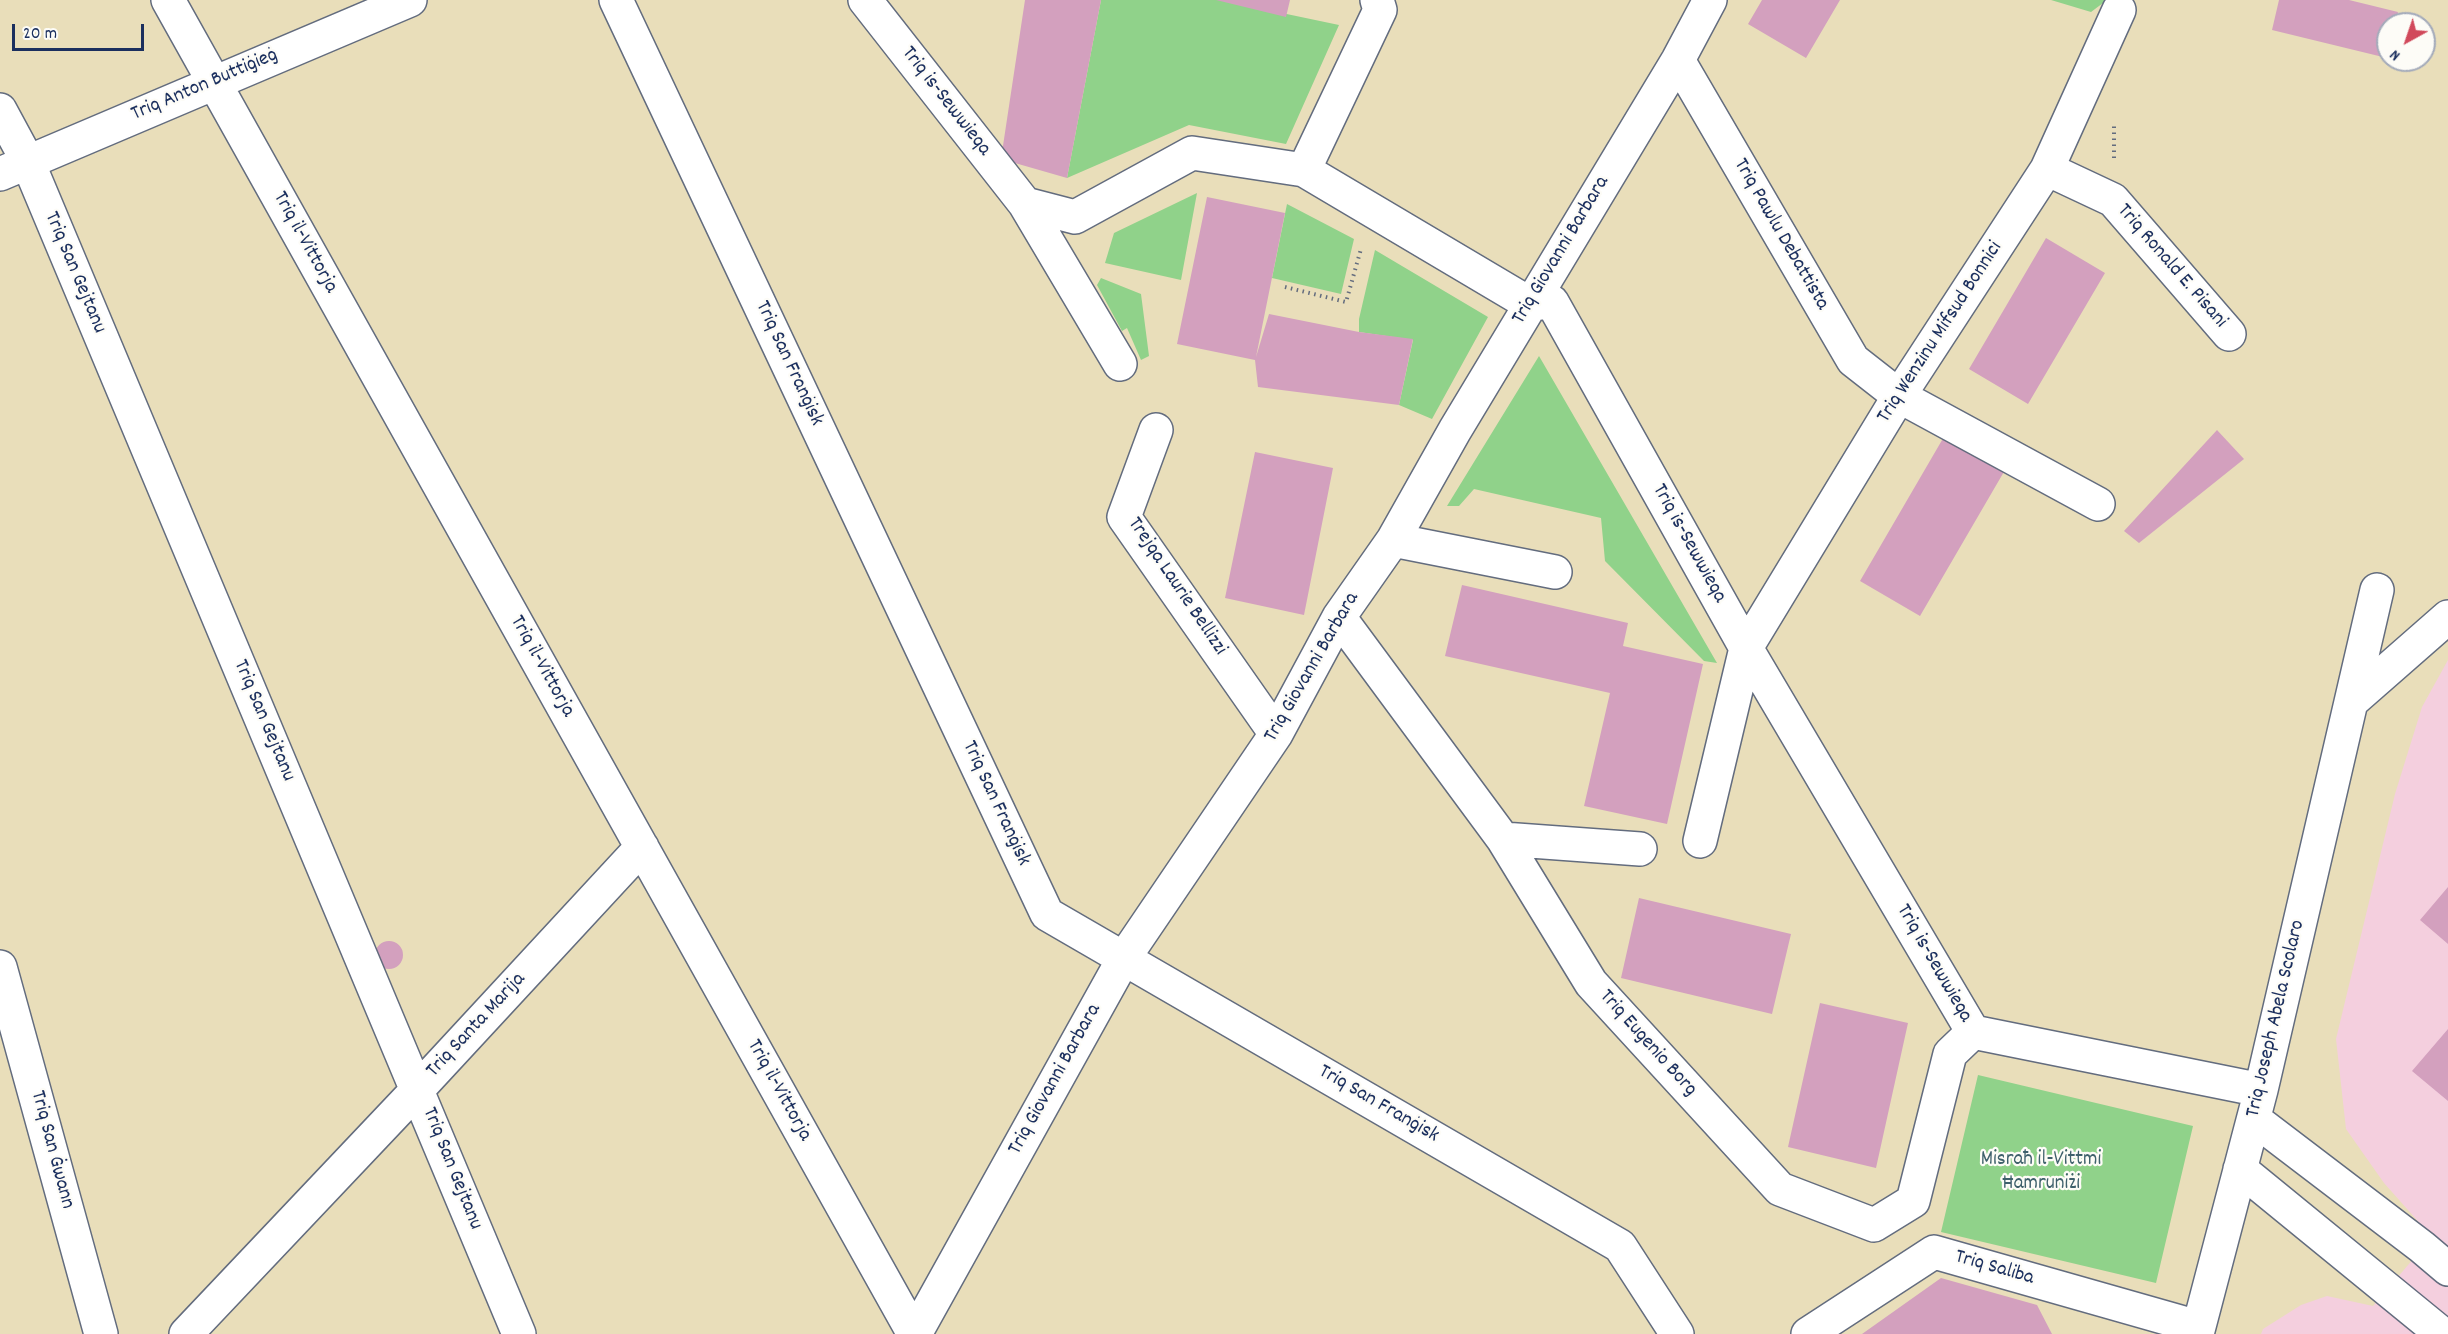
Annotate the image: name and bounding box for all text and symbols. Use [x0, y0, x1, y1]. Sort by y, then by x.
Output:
scale bar [15, 12, 147, 50]
north arrow [2376, 12, 2436, 72]
text: 20 m [23, 22, 57, 47]
street label: Triq is-Sewwieqa [894, 42, 996, 162]
text: N [2385, 43, 2406, 66]
street label: Triq Anton Buttiġieġ [128, 44, 282, 128]
street label: Triq Pawlu Debattista [1726, 155, 1834, 315]
street label: Triq Giovanni Barbara [1508, 172, 1616, 330]
street label: Triq il-Vittorja [266, 188, 342, 298]
street label: Triq Ronald E. Pisani [2110, 200, 2232, 334]
street label: Triq San Gejtanu [37, 208, 111, 338]
street label: Triq Wenzinu Mifsud Bonnici [1873, 237, 2009, 429]
street label: Triq San Franġisk [748, 297, 828, 431]
street label: Triq is-Sewwieqa [1645, 480, 1731, 608]
street label: Trejqa Laurie Bellizzi [1121, 513, 1231, 661]
street label: Triq Giovanni Barbara [1260, 589, 1366, 747]
street label: Triq il-Vittorja [503, 612, 579, 722]
street label: Triq San Gejtanu [226, 656, 300, 786]
street label: Triq San Franġisk [955, 737, 1035, 871]
street label: Triq is-Sewwieqa [1889, 901, 1977, 1027]
street label: Triq Joseph Abela Scolaro [2242, 918, 2312, 1120]
street label: Triq Santa Marija [422, 968, 532, 1084]
street label: Triq Eugenio Borg [1592, 985, 1702, 1103]
street label: Triq Giovanni Barbara [1004, 1000, 1108, 1160]
street label: Triq il-Vittorja [740, 1036, 816, 1146]
street label: Triq San Franġisk [1313, 1060, 1443, 1150]
street label: Triq San Ġwann [23, 1088, 79, 1212]
street label: Triq San Gejtanu [415, 1104, 487, 1234]
park label: Misraħ il-Vittmi Ħamruniżi [1981, 1148, 2101, 1198]
street label: Triq Saliba [1952, 1246, 2036, 1292]

